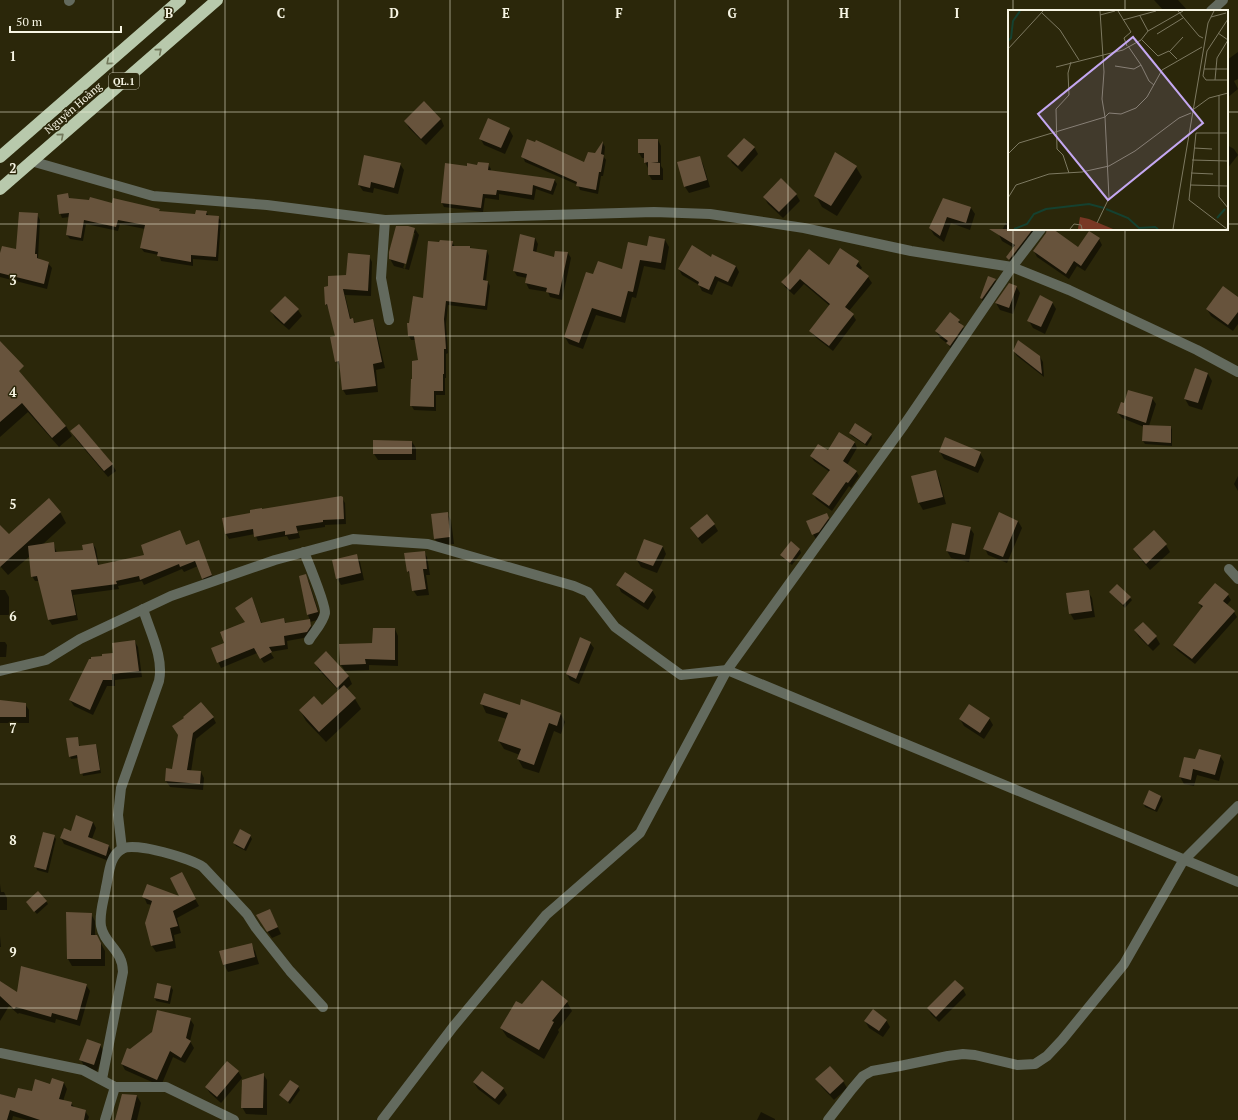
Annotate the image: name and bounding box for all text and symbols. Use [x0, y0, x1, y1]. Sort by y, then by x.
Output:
text: B [165, 4, 173, 22]
text: C [277, 4, 285, 22]
text: D [389, 4, 399, 22]
text: E [502, 4, 510, 22]
text: F [615, 4, 623, 22]
text: G [727, 4, 737, 22]
text: H [839, 4, 849, 22]
text: I [955, 4, 960, 22]
scale bar [10, 8, 121, 34]
inset map [1008, 10, 1228, 230]
text: 50 m [16, 14, 43, 29]
text: 1 [9, 47, 17, 65]
one-way arrow [154, 48, 162, 55]
one-way arrow [106, 58, 113, 65]
road number: QL.1 [109, 73, 139, 89]
street label: Nguyễn Hoàng [41, 79, 105, 137]
one-way arrow [56, 133, 63, 140]
text: 2 [9, 159, 17, 177]
text: 3 [9, 271, 17, 289]
text: 4 [9, 383, 17, 401]
text: 5 [9, 495, 17, 513]
text: 6 [9, 607, 17, 625]
text: 7 [9, 719, 17, 737]
text: 8 [9, 831, 17, 849]
text: 9 [9, 943, 17, 961]

